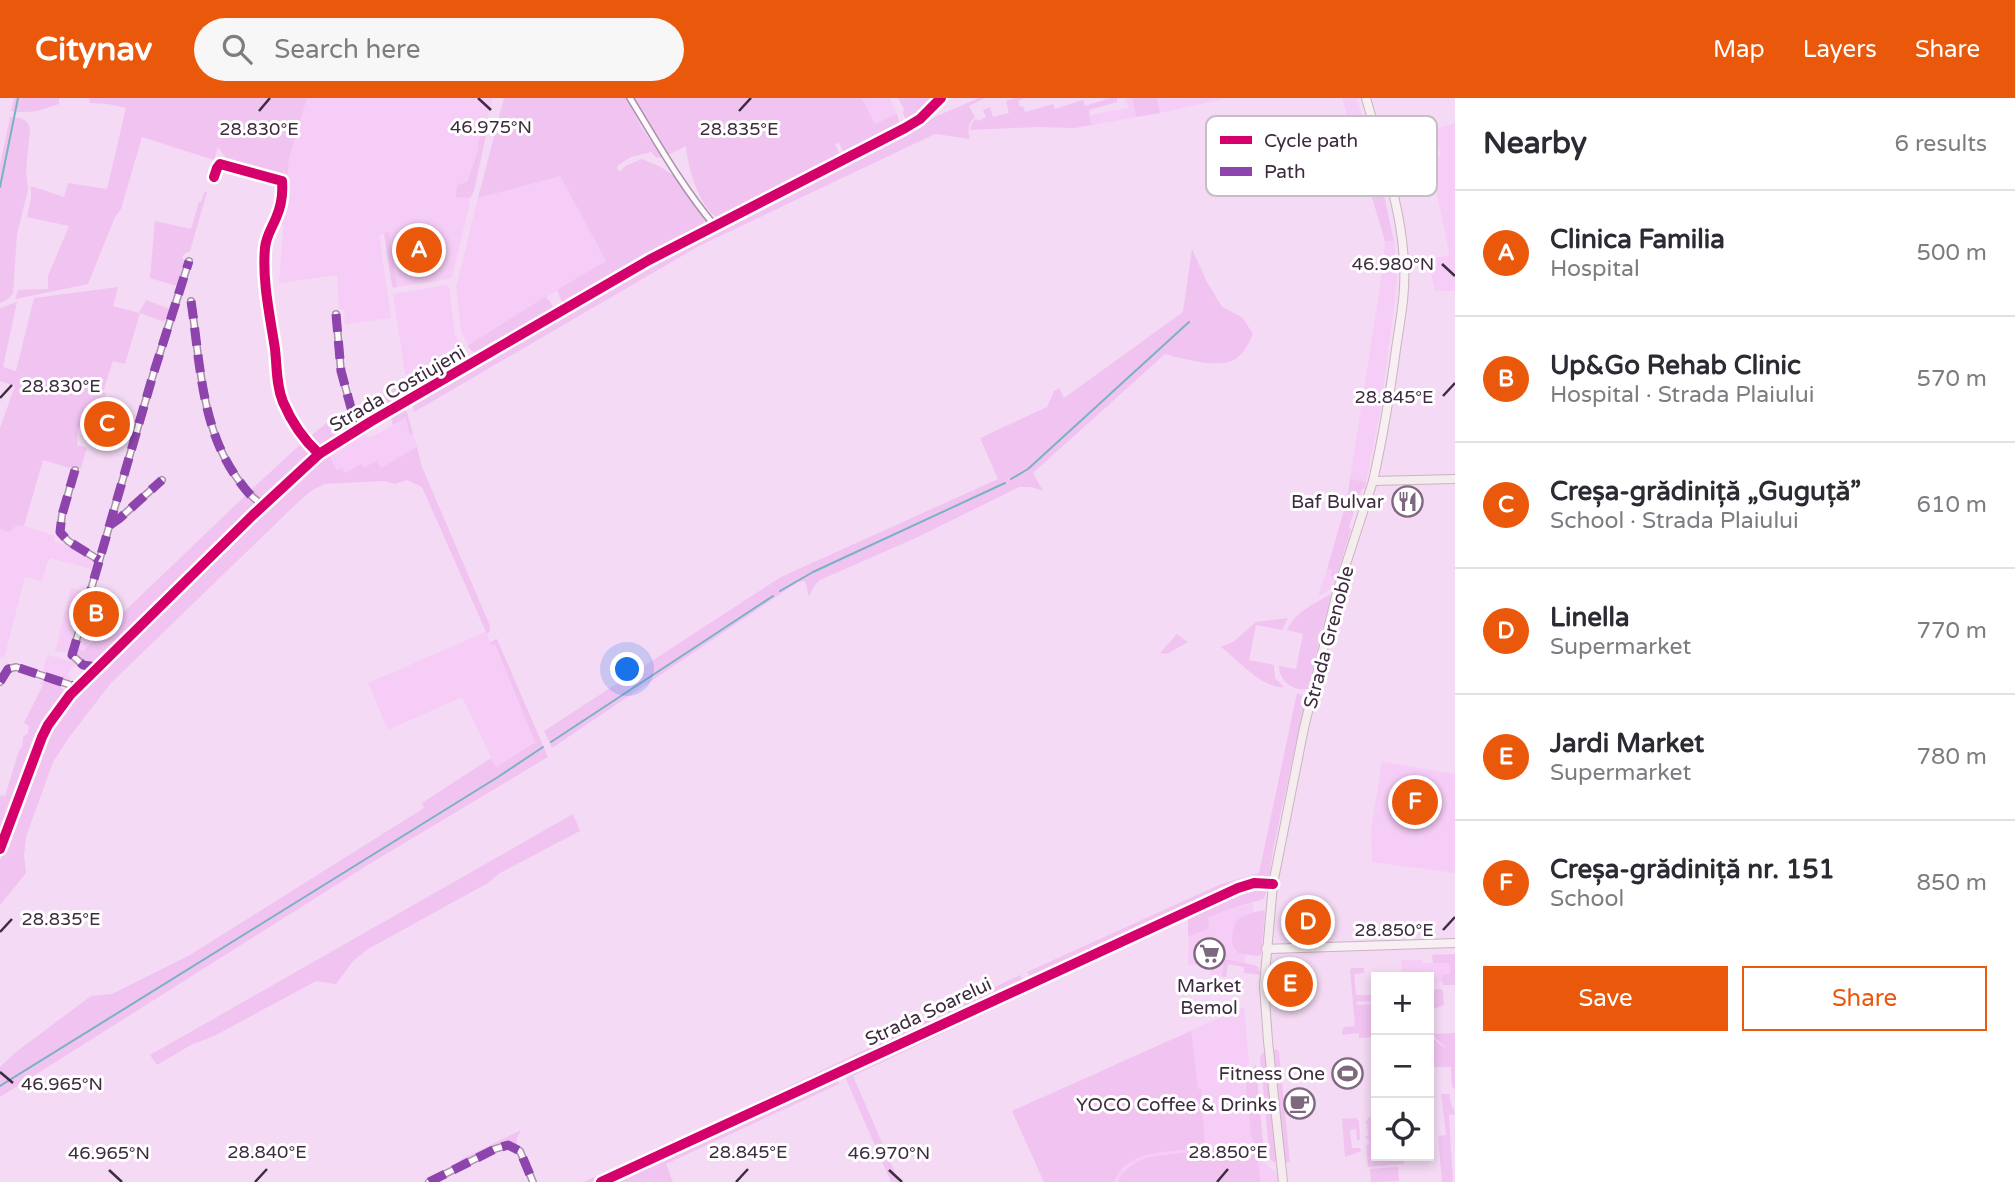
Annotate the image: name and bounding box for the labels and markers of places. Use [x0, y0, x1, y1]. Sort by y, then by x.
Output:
pin: A [396, 224, 442, 276]
pin: C [84, 398, 130, 450]
restaurant icon: Baf Bulvar [1390, 484, 1424, 518]
place label: Baf Bulvar [1291, 491, 1385, 513]
pin: B [73, 588, 119, 640]
pin: F [1392, 776, 1438, 828]
pin: D [1285, 896, 1331, 948]
supermarket icon: Market Bemol [1192, 937, 1226, 971]
pin: E [1267, 958, 1313, 1010]
place label: Market Bemol [1177, 975, 1241, 1019]
sports icon: Fitness One [1331, 1056, 1365, 1090]
place label: Fitness One [1219, 1063, 1325, 1085]
cafe icon: YOCO Coffee & Drinks [1283, 1087, 1317, 1121]
place label: YOCO Coffee & Drinks [1076, 1094, 1277, 1116]

